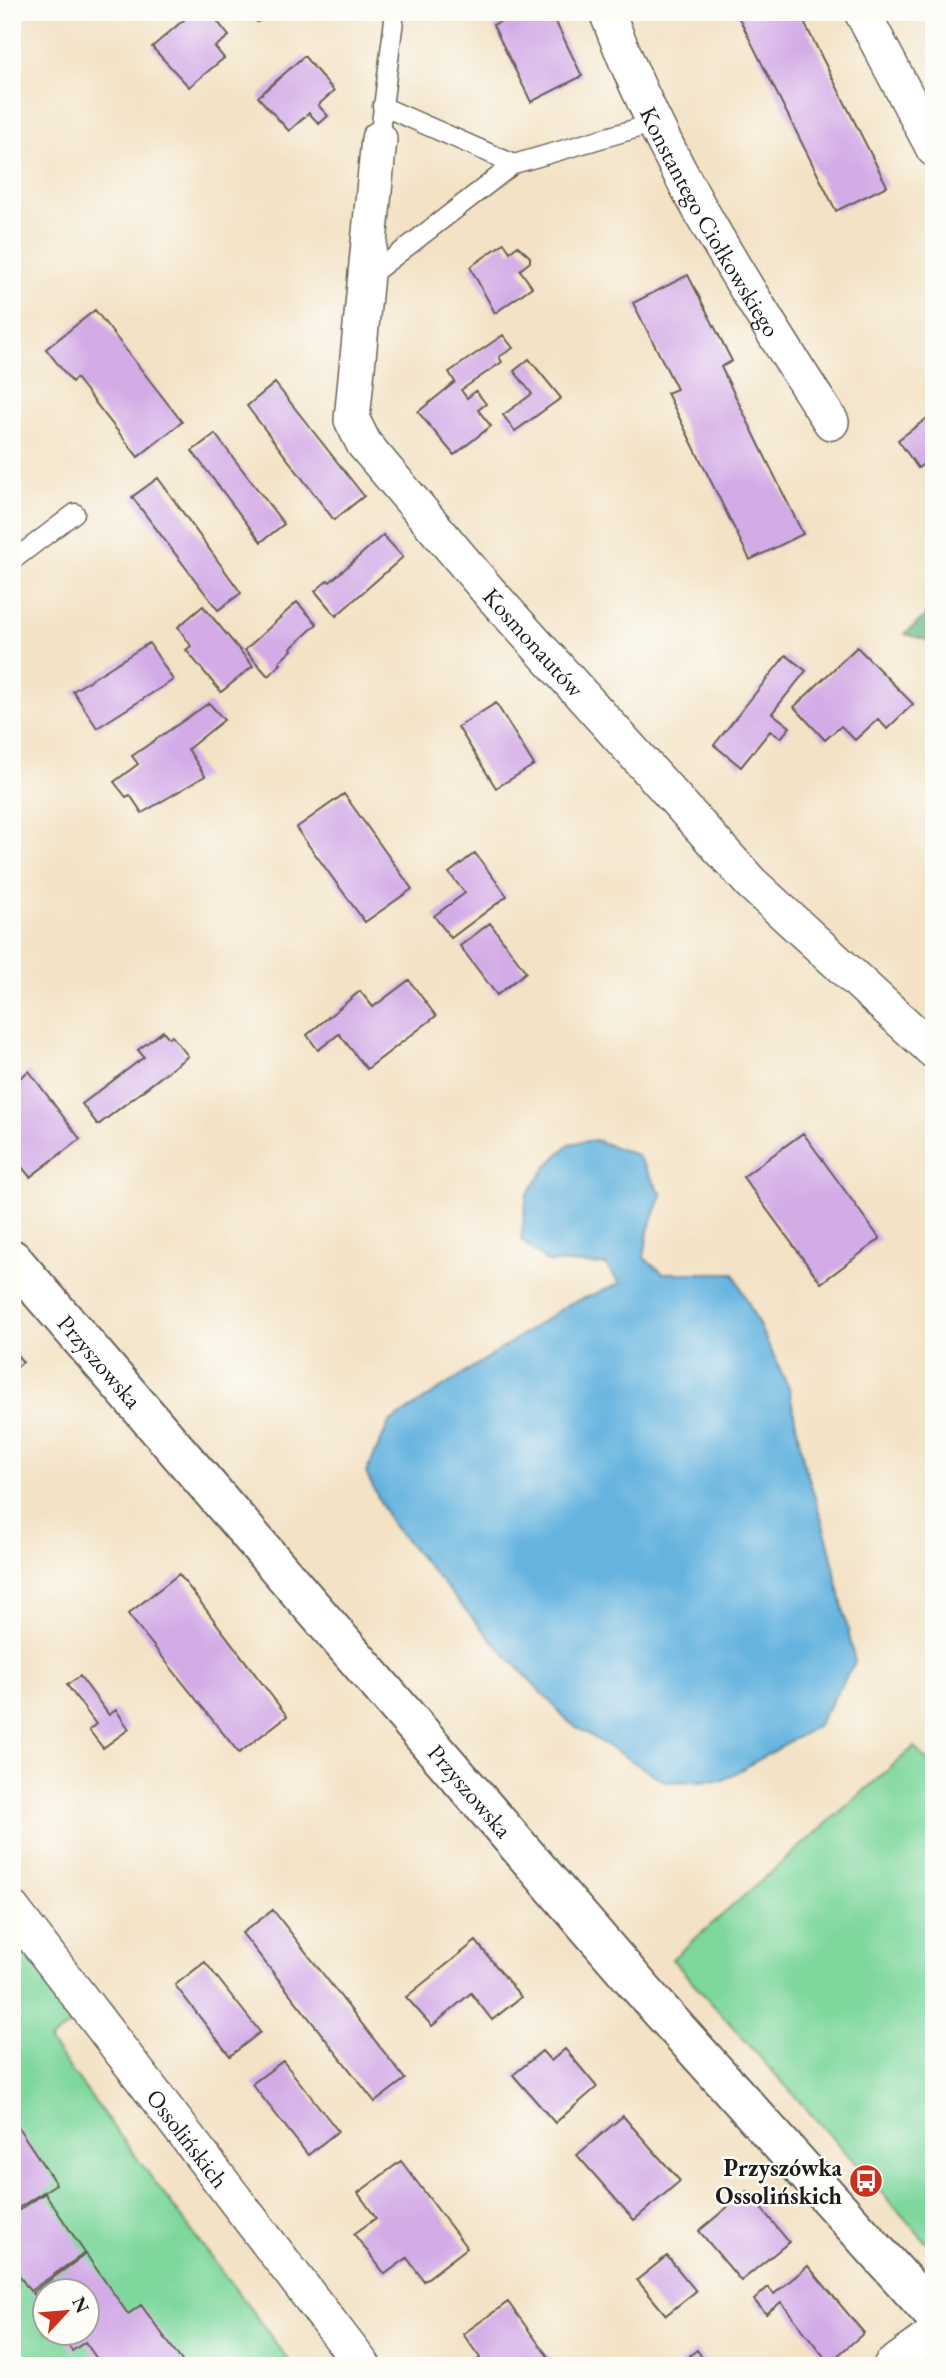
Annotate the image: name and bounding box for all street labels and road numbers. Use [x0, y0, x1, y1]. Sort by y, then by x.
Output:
street label: Konstantego Ciołkowskiego [634, 101, 788, 342]
street label: Kosmonautów [477, 581, 592, 704]
street label: Przyszowska [51, 1308, 149, 1415]
street label: Przyszowska [421, 1737, 520, 1844]
street label: Ossolińskich [140, 2082, 236, 2194]

